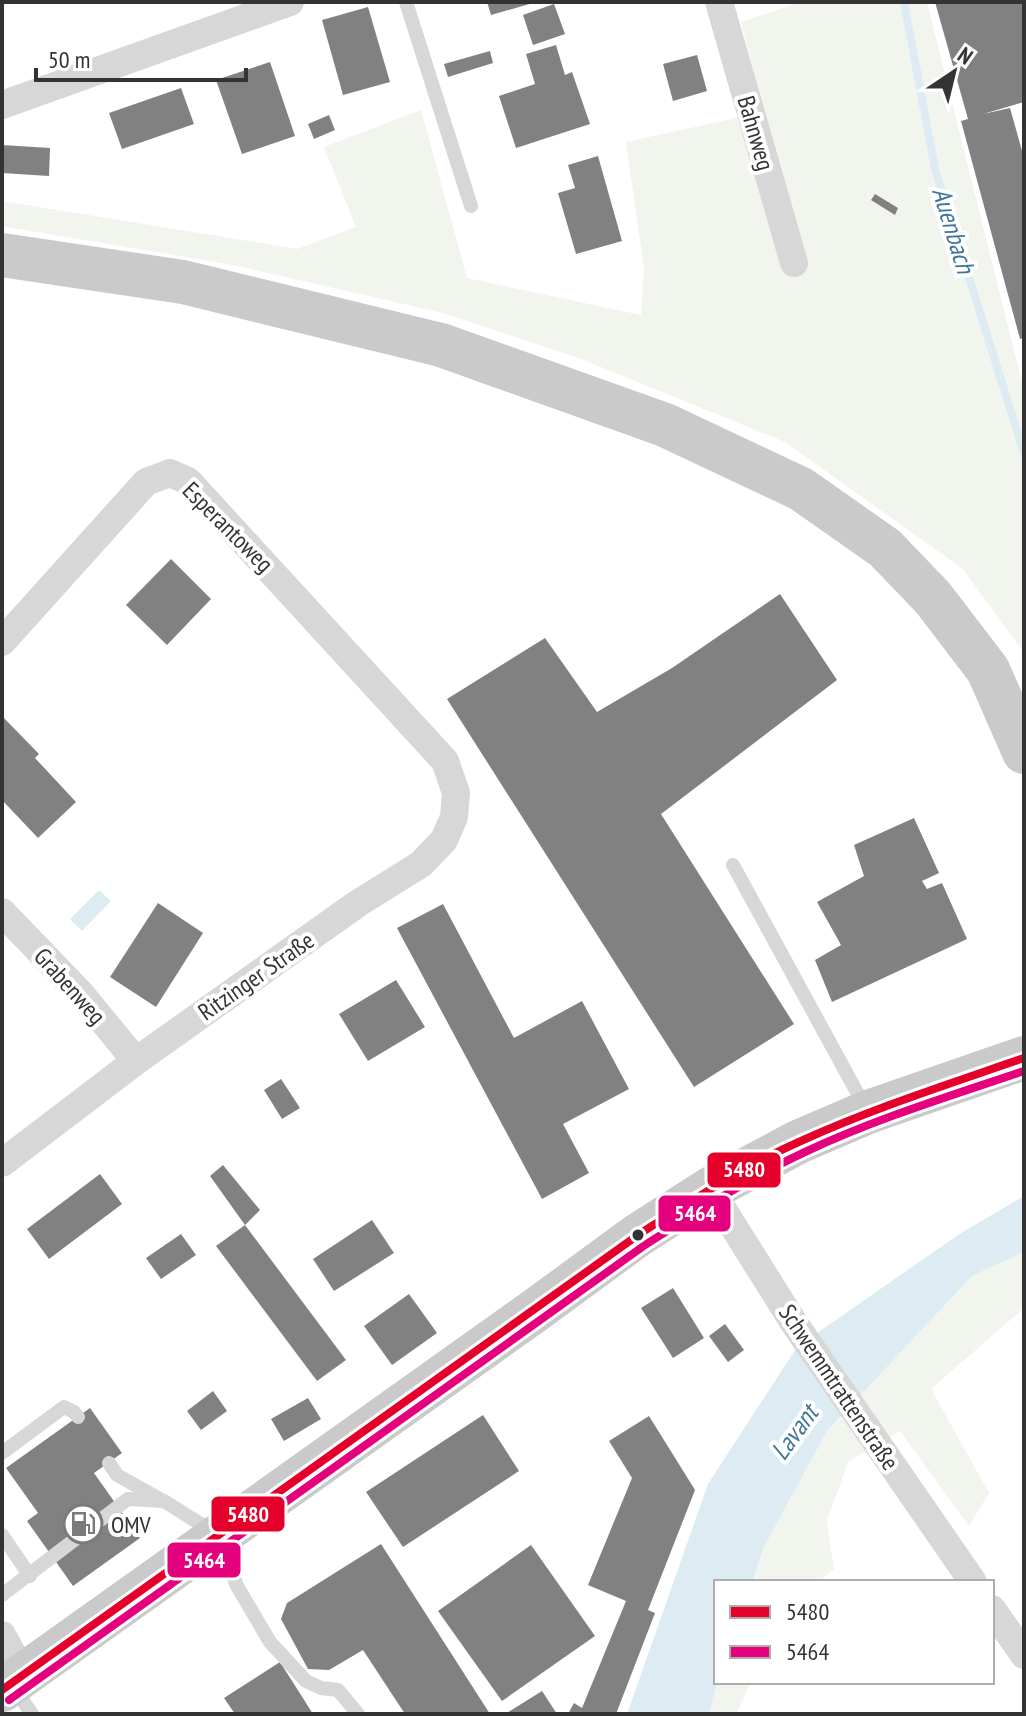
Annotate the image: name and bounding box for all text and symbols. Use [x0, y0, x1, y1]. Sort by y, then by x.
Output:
scale bar [36, 32, 246, 82]
north arrow [914, 32, 994, 112]
text: N [953, 41, 978, 70]
text: 50 m [48, 44, 90, 75]
street label: Bahnweg [731, 92, 781, 174]
water label: Auenbach [925, 183, 983, 278]
street label: Esperantoweg [176, 475, 280, 579]
street label: Ritzinger Straße [192, 925, 320, 1027]
street label: Grabenweg [27, 941, 113, 1031]
line badge: 5480 [706, 1151, 782, 1189]
text: 5480 [723, 1155, 765, 1183]
line badge: 5464 [657, 1194, 732, 1233]
text: 5464 [674, 1199, 717, 1227]
unlabelled marker [630, 1227, 646, 1243]
street label: Schwemmtrattenstraße [772, 1298, 906, 1476]
water label: Lavant [763, 1396, 827, 1466]
line badge: 5480 [210, 1495, 286, 1533]
text: 5480 [227, 1500, 269, 1528]
fuel station icon: OMV [62, 1503, 104, 1545]
place label: OMV [111, 1509, 151, 1540]
line badge: 5464 [166, 1541, 242, 1579]
text: 5464 [183, 1546, 226, 1574]
legend [714, 1580, 994, 1684]
text: 5480 [786, 1596, 829, 1627]
text: 5464 [786, 1636, 829, 1667]

